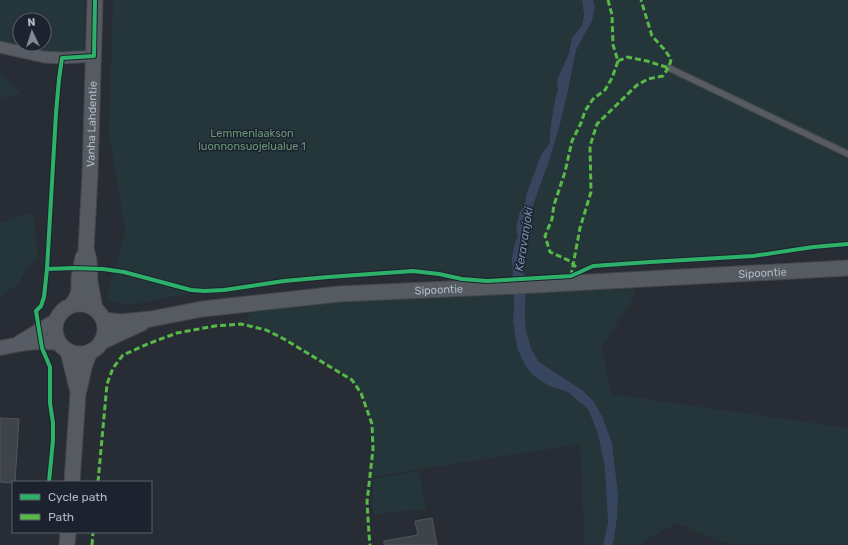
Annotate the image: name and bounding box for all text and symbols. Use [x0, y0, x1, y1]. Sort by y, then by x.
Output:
north arrow [12, 12, 52, 52]
text: N [27, 16, 36, 29]
street label: Vanha Lahdentie [84, 81, 100, 167]
park label: Lemmenlaakson luonnonsuojelualue 1 [198, 127, 306, 153]
water label: Keravanjoki [512, 205, 536, 272]
street label: Sipoontie [738, 265, 787, 281]
street label: Sipoontie [414, 282, 463, 298]
legend [12, 481, 152, 533]
text: Cycle path [48, 490, 107, 504]
text: Path [48, 510, 74, 524]

